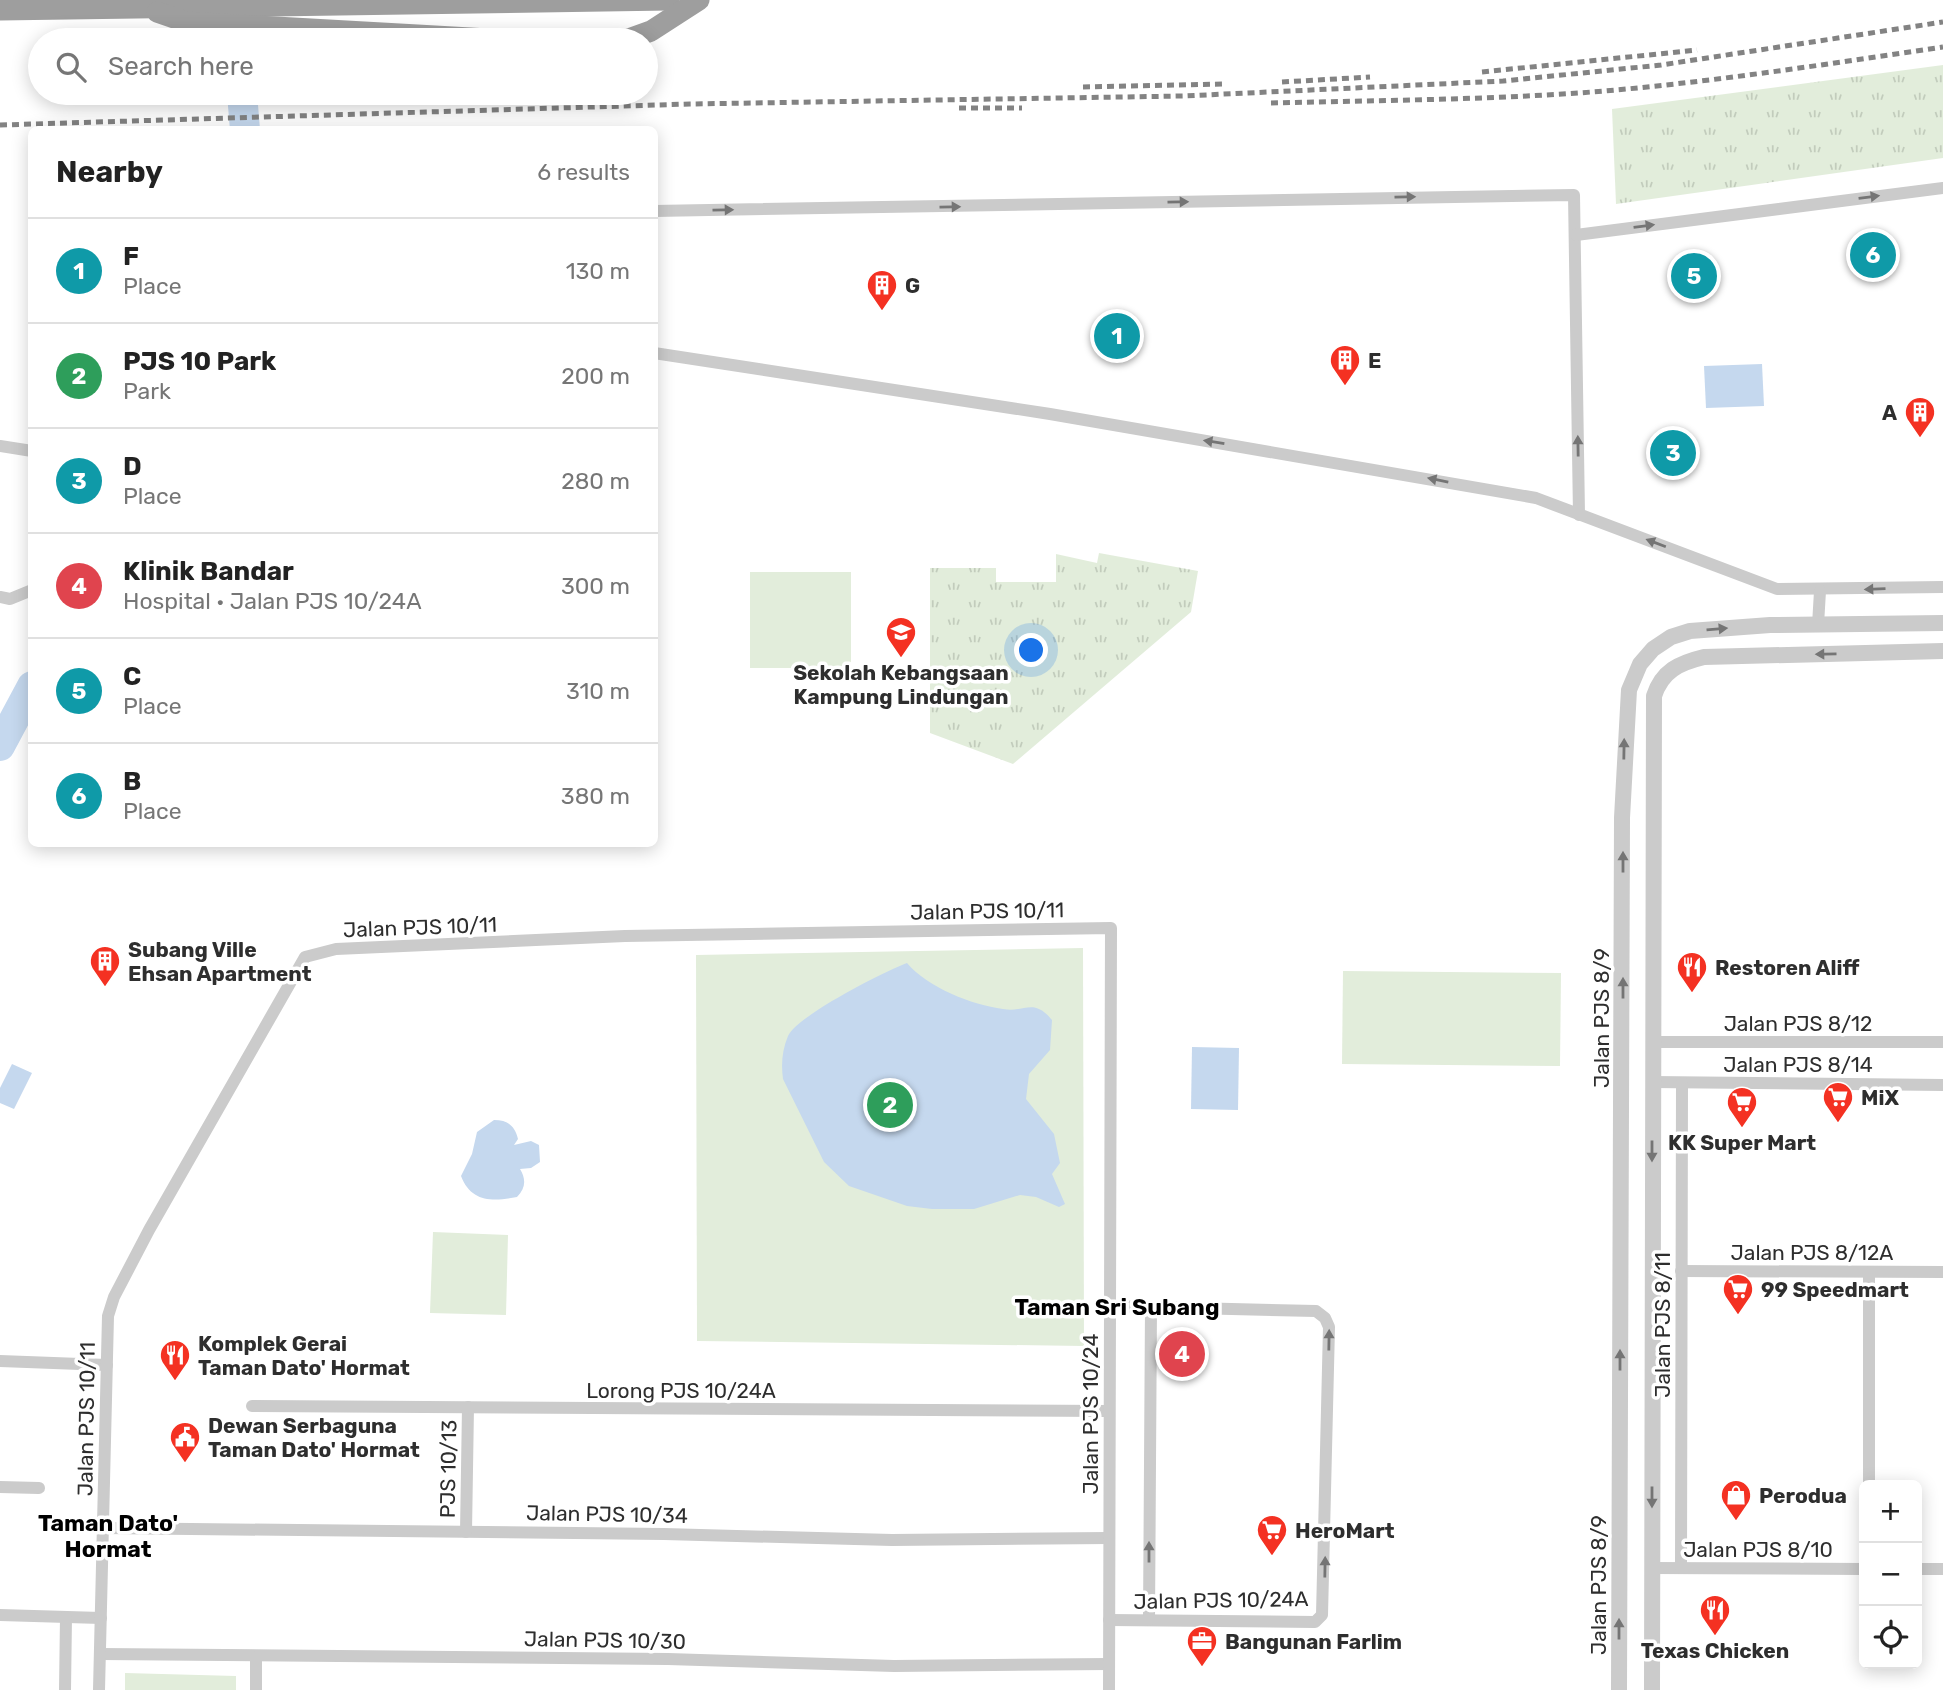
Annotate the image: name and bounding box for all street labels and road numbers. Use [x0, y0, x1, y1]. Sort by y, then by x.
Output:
street label: Jalan PJS 10/11 [910, 897, 1064, 925]
street label: Jalan PJS 10/11 [343, 912, 497, 942]
street label: Jalan PJS 8/9 [1589, 948, 1614, 1088]
street label: Jalan PJS 8/12 [1724, 1011, 1872, 1036]
street label: Jalan PJS 8/14 [1723, 1052, 1873, 1077]
street label: Jalan PJS 8/12A [1731, 1240, 1893, 1265]
street label: Jalan PJS 8/11 [1650, 1252, 1675, 1398]
street label: Jalan PJS 10/24 [1078, 1333, 1103, 1495]
street label: Jalan PJS 10/11 [72, 1342, 100, 1496]
street label: Lorong PJS 10/24A [586, 1378, 776, 1403]
street label: PJS 10/13 [435, 1420, 461, 1518]
street label: Jalan PJS 10/34 [526, 1500, 688, 1528]
street label: Jalan PJS 8/9 [1586, 1515, 1611, 1655]
street label: Jalan PJS 8/10 [1683, 1537, 1833, 1562]
street label: Jalan PJS 10/24A [1133, 1586, 1309, 1614]
street label: Jalan PJS 10/30 [524, 1626, 686, 1654]

